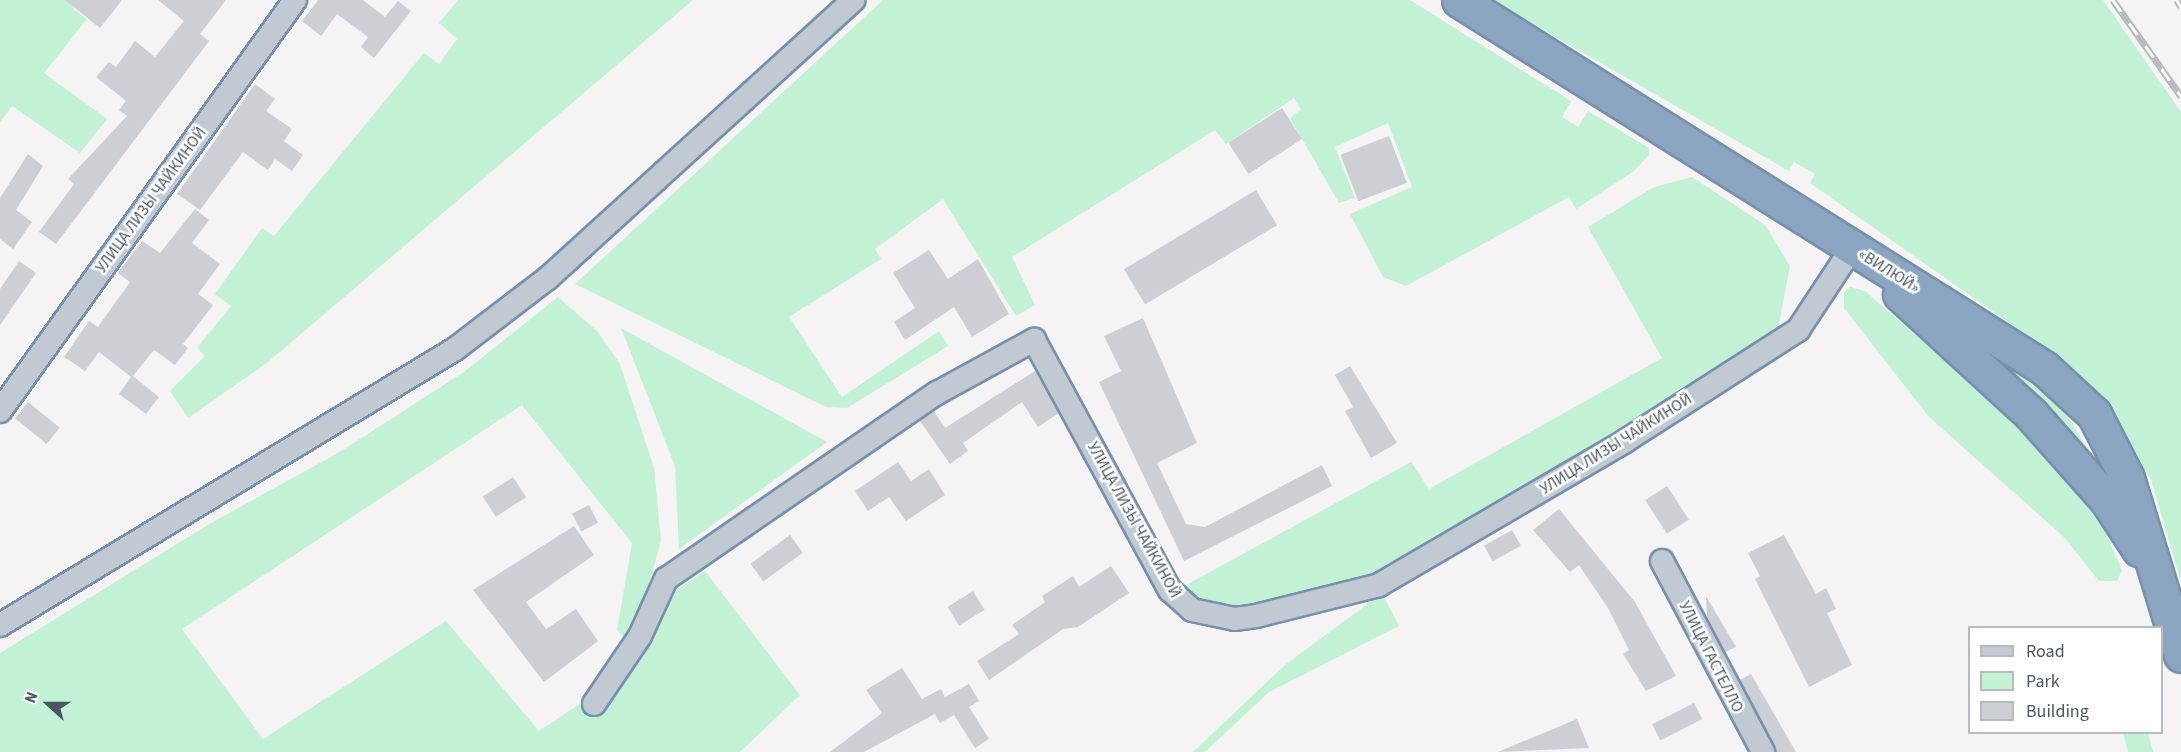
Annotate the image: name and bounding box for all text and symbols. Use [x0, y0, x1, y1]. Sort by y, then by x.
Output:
street label: УЛИЦА ЛИЗЫ ЧАЙКИНОЙ [92, 123, 210, 277]
street label: «ВИЛЮЙ» [1855, 245, 1923, 297]
street label: УЛИЦА ЛИЗЫ ЧАЙКИНОЙ [1537, 389, 1695, 499]
street label: УЛИЦА ЛИЗЫ ЧАЙКИНОЙ [1083, 439, 1185, 601]
street label: УЛИЦА ГАСТЕЛЛО [1675, 598, 1747, 716]
legend [1968, 626, 2163, 734]
text: Road [2026, 639, 2065, 664]
text: Park [2026, 669, 2060, 694]
north arrow [18, 674, 78, 734]
text: N [19, 689, 43, 706]
text: Building [2026, 699, 2089, 724]

